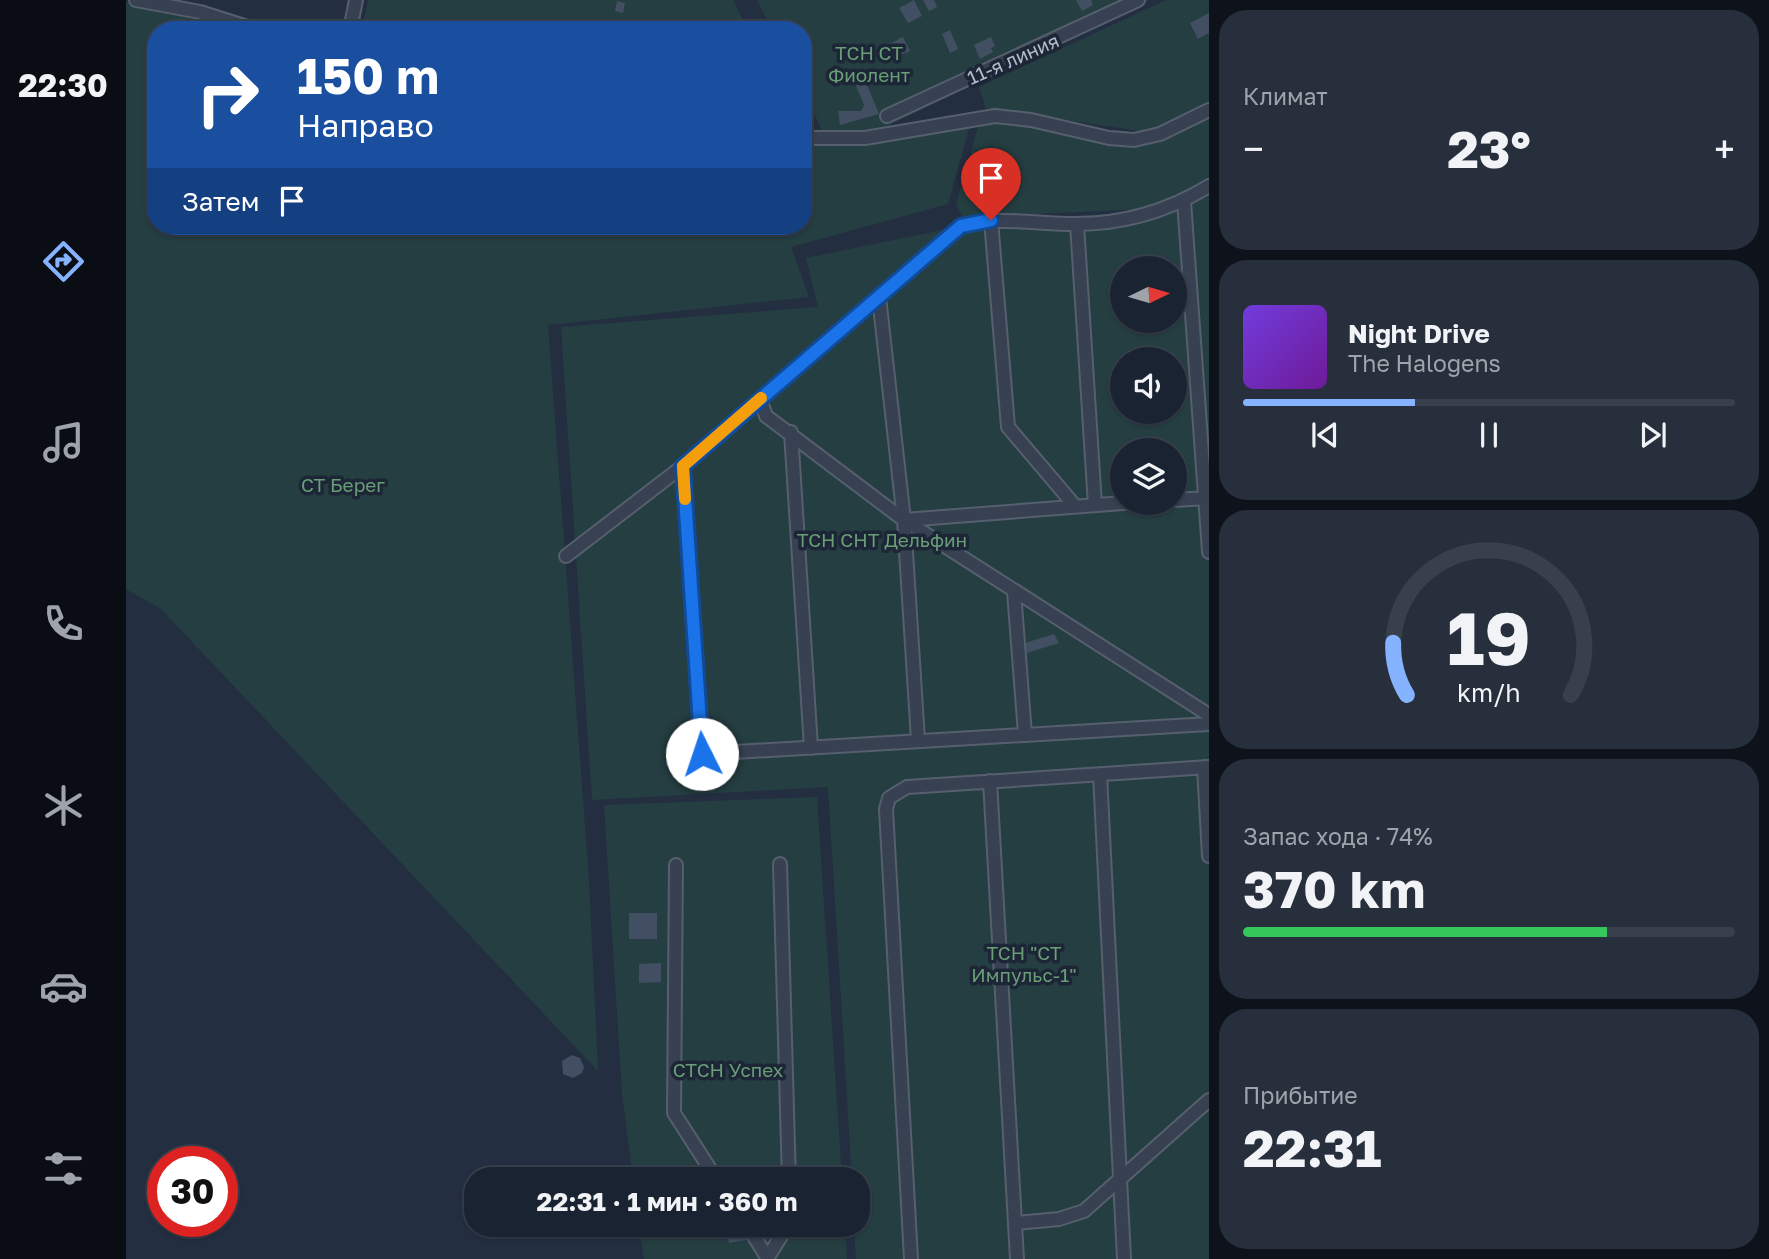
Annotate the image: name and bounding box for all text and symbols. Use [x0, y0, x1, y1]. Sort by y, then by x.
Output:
street label: 11-я линия [963, 28, 1062, 89]
park label: ТСН СТ Фиолент [828, 41, 910, 86]
text: 150 m [297, 46, 439, 105]
icon: right [182, 49, 273, 140]
text: 22:30 [18, 66, 108, 104]
text: Климат [1243, 82, 1328, 110]
text: Направо [297, 106, 434, 144]
text: 23° [1447, 117, 1531, 179]
text: − [1243, 126, 1264, 171]
text: + [1714, 126, 1735, 171]
pin [961, 148, 1021, 220]
icon: arrive [972, 159, 1010, 197]
icon: arrive [273, 182, 311, 220]
text: Затем [182, 186, 259, 217]
icon: directions [39, 237, 88, 286]
north arrow [1110, 256, 1186, 332]
map controls [1110, 256, 1187, 515]
text: Night Drive [1348, 318, 1490, 349]
button: sound [1110, 347, 1187, 424]
text: The Halogens [1348, 349, 1501, 377]
icon: previous [1306, 416, 1344, 454]
icon: pause [1470, 416, 1508, 454]
icon: next [1634, 416, 1672, 454]
icon: music [39, 418, 88, 467]
button: layers [1110, 438, 1187, 515]
park label: СТ Берег [301, 473, 385, 496]
park label: ТСН СНТ Дельфин [797, 528, 967, 551]
text: 19 [1447, 595, 1531, 682]
icon: phone [39, 599, 88, 648]
text: km/h [1457, 677, 1521, 708]
position arrow [665, 717, 739, 791]
icon: climate [39, 781, 88, 830]
text: Запас хода · 74% [1243, 822, 1433, 850]
text: 370 km [1243, 857, 1426, 919]
park label: ТСН "СТ Импульс-1" [971, 941, 1077, 986]
icon: car [39, 962, 88, 1011]
park label: СТСН Успех [673, 1058, 783, 1081]
text: Прибытие [1243, 1081, 1358, 1109]
text: 22:31 [1243, 1116, 1382, 1178]
icon: filters [39, 1144, 88, 1193]
speed limit sign: 30 [147, 1146, 238, 1237]
text: 22:31 · 1 мин · 360 m [537, 1186, 797, 1217]

